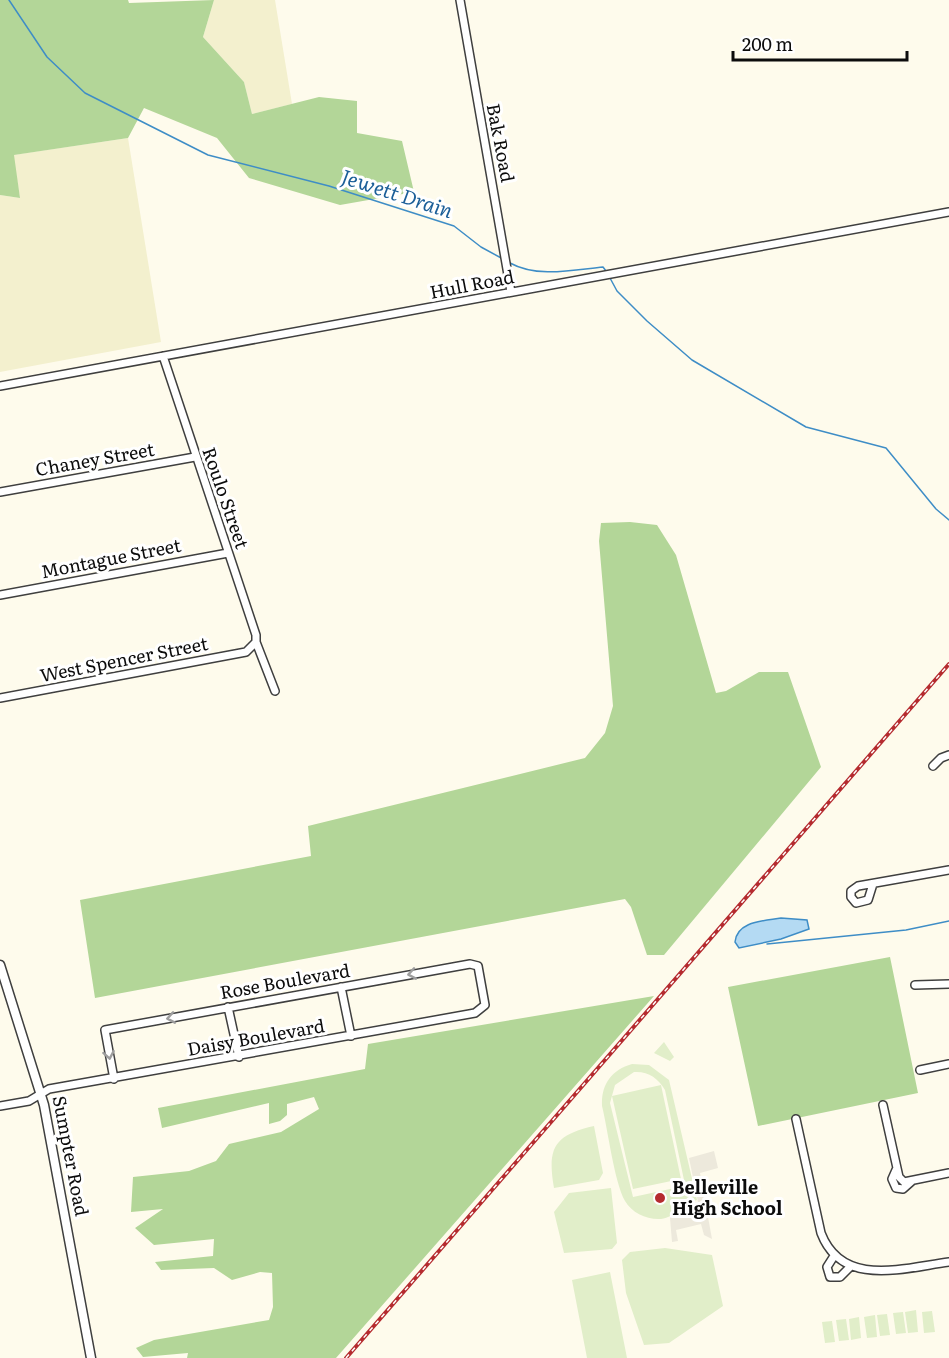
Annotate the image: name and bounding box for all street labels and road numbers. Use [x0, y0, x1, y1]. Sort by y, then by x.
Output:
street label: Bak Road [481, 101, 522, 184]
street label: Hull Road [427, 262, 516, 305]
street label: Chaney Street [33, 435, 157, 482]
street label: Roulo Street [196, 443, 257, 553]
street label: Montague Street [38, 531, 184, 584]
street label: West Spencer Street [37, 629, 211, 688]
street label: Rose Boulevard [217, 956, 352, 1005]
street label: Daisy Boulevard [185, 1011, 327, 1062]
street label: Sumpter Road [47, 1093, 96, 1218]

